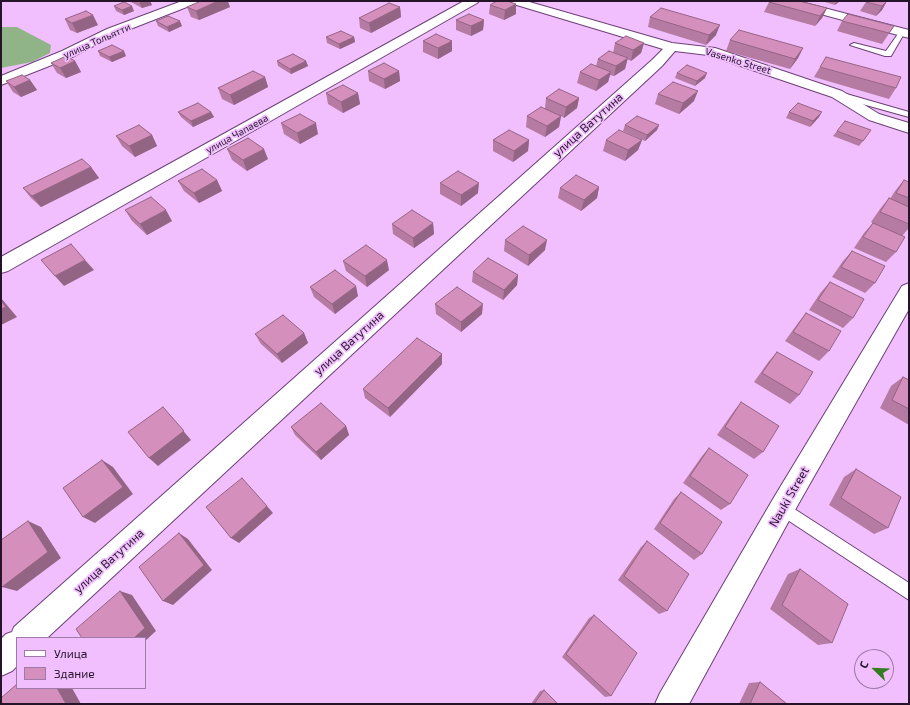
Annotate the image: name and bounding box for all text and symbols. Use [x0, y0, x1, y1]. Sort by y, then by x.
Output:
street label: улица Тольятти [62, 21, 132, 61]
street label: Vasenko Street [704, 45, 772, 77]
street label: улица Ватутина [550, 90, 626, 160]
street label: улица Чапаева [204, 112, 270, 156]
street label: улица Ватутина [311, 308, 387, 378]
street label: Nauki Street [766, 464, 812, 530]
street label: улица Ватутина [71, 526, 147, 596]
legend [16, 637, 146, 689]
text: Улица [54, 646, 87, 660]
north arrow [854, 649, 894, 689]
text: С [856, 659, 871, 670]
text: Здание [54, 666, 95, 680]

